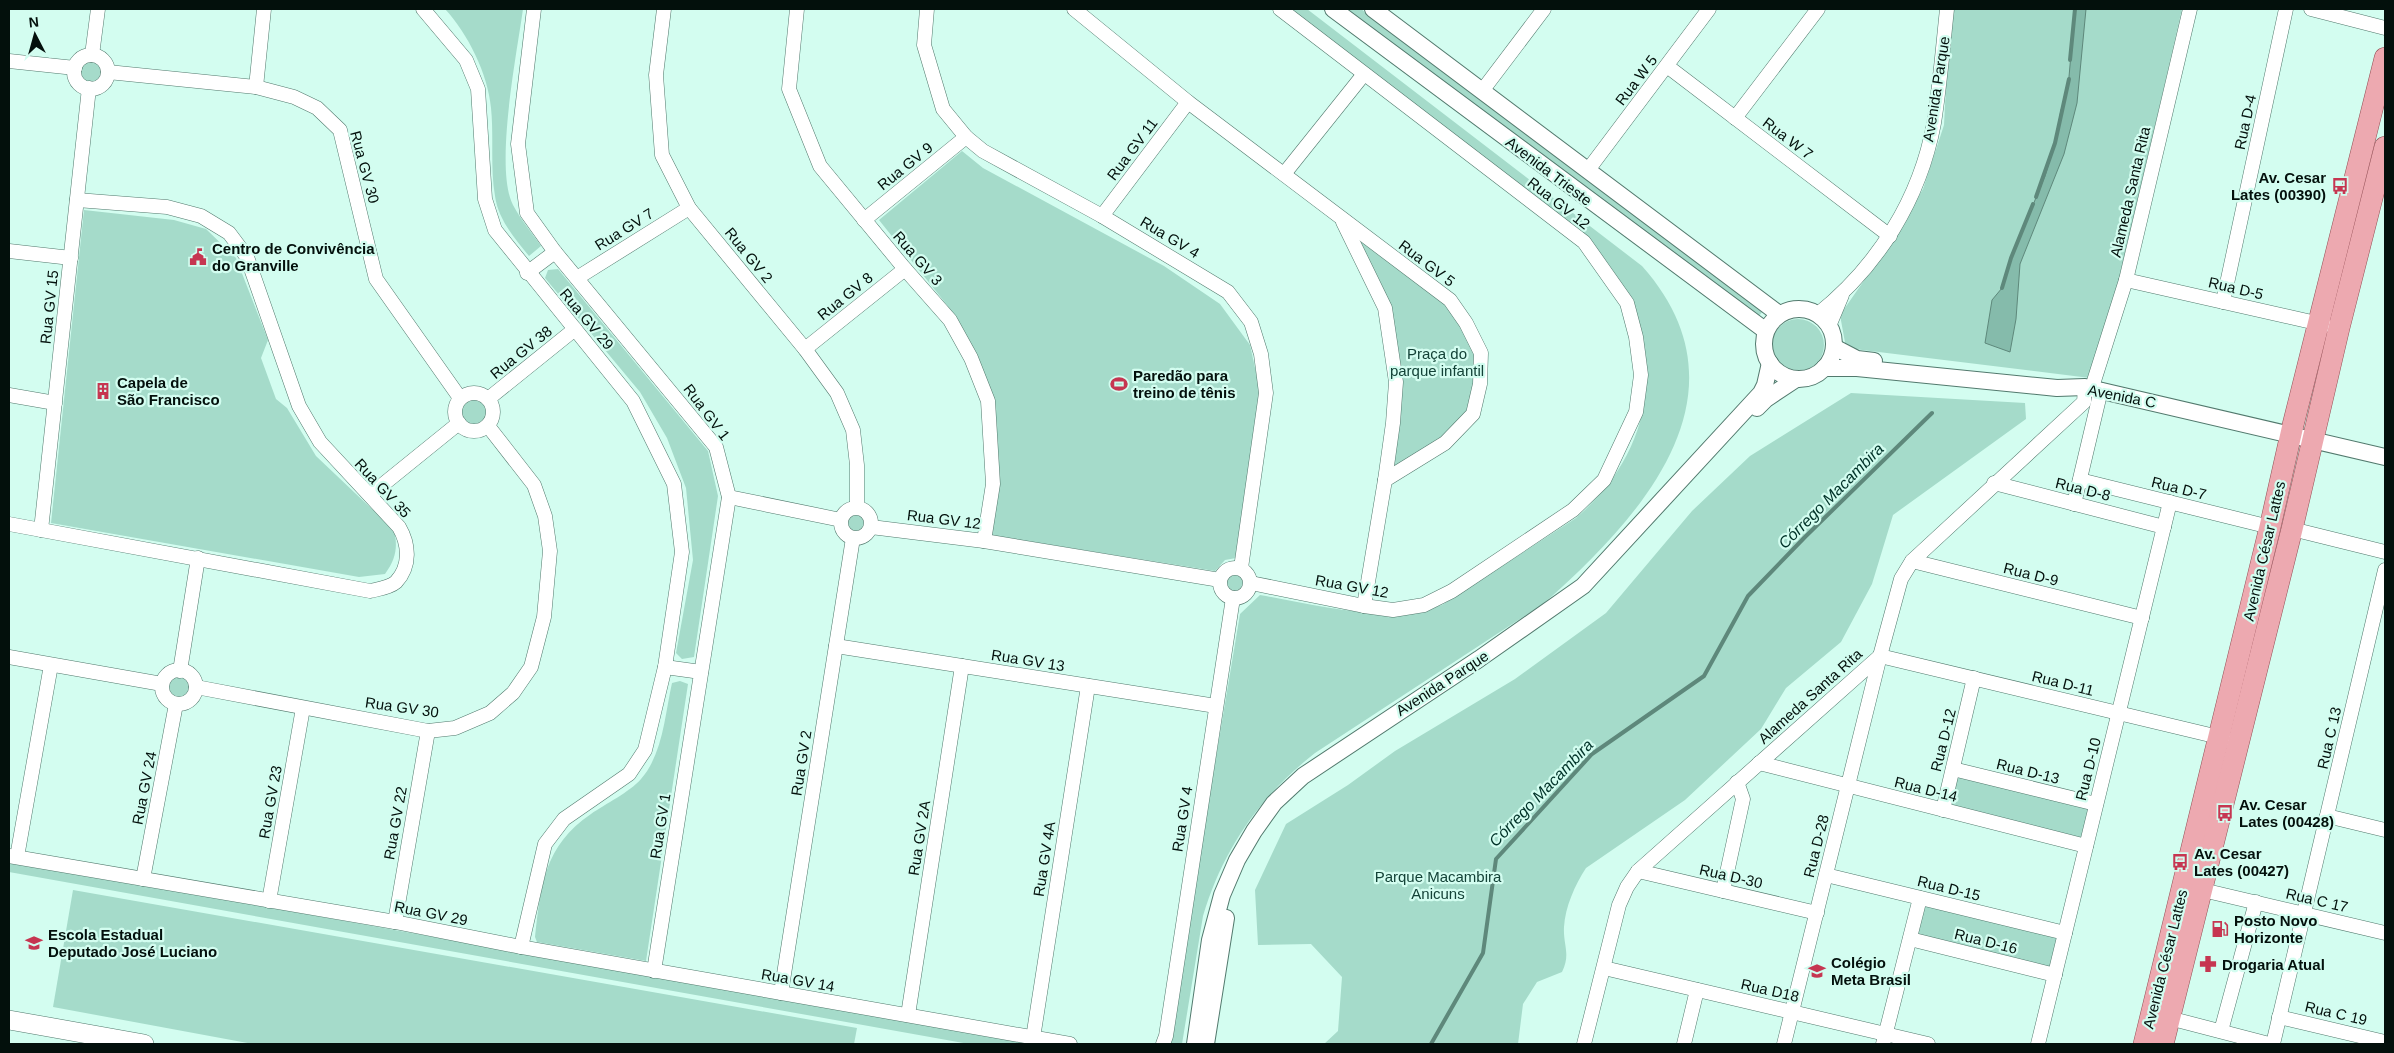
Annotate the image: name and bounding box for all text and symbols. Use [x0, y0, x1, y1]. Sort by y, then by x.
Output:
north arrow [10, 10, 60, 60]
text: N [28, 14, 40, 31]
street label: Avenida Parque [1919, 35, 1953, 143]
street label: Rua W 5 [1612, 52, 1660, 108]
street label: Rua D-4 [2231, 93, 2259, 151]
street label: Rua W 7 [1760, 114, 1816, 162]
street label: Rua GV 11 [1103, 115, 1161, 183]
street label: Alameda Santa Rita [2107, 124, 2153, 259]
street label: Rua GV 30 [347, 129, 383, 205]
street label: Avenida Trieste [1503, 133, 1595, 209]
street label: Rua GV 9 [874, 139, 936, 193]
place label: Av. Cesar Lates (00390) [2231, 169, 2326, 203]
street label: Rua GV 12 [1525, 173, 1593, 233]
bus stop icon: Av. Cesar Lates (00390) [2330, 176, 2350, 196]
street label: Rua GV 7 [592, 204, 656, 254]
street label: Rua GV 4 [1137, 213, 1203, 261]
street label: Rua GV 2 [722, 224, 776, 286]
street label: Rua GV 3 [890, 228, 946, 288]
street label: Rua GV 5 [1396, 236, 1458, 290]
place label: Centro de Convivência do Granville [212, 240, 375, 274]
public building icon: Centro de Convivência do Granville [188, 247, 208, 267]
street label: Rua GV 15 [37, 269, 61, 345]
street label: Rua GV 8 [814, 269, 876, 323]
street label: Rua D-5 [2207, 273, 2265, 303]
street label: Rua GV 29 [557, 285, 617, 353]
street label: Rua GV 38 [487, 322, 555, 382]
park label: Praça do parque infantil [1390, 345, 1484, 379]
place label: Paredão para treino de tênis [1133, 367, 1236, 401]
place label: Capela de São Francisco [117, 374, 220, 408]
sports icon: Paredão para treino de tênis [1109, 374, 1129, 394]
building icon: Capela de São Francisco [93, 381, 113, 401]
street label: Rua GV 1 [680, 381, 734, 443]
street label: Avenida C [2087, 381, 2158, 411]
water label: Córrego Macambira [1775, 440, 1887, 552]
street label: Rua GV 35 [351, 455, 415, 521]
street label: Rua D-7 [2150, 473, 2208, 503]
street label: Rua D-8 [2054, 474, 2112, 504]
street label: Avenida César Lattes [2240, 479, 2288, 623]
street label: Rua GV 12 [906, 506, 982, 532]
street label: Rua D-9 [2002, 559, 2060, 589]
street label: Rua GV 12 [1314, 571, 1390, 601]
street label: Alameda Santa Rita [1755, 645, 1866, 747]
street label: Rua GV 13 [990, 646, 1066, 674]
street label: Avenida Parque [1393, 647, 1491, 719]
street label: Rua D-11 [2030, 667, 2096, 699]
street label: Rua GV 30 [364, 693, 440, 721]
street label: Rua C 13 [2314, 705, 2344, 771]
street label: Rua D-12 [1927, 707, 1959, 773]
street label: Rua GV 2 [787, 729, 815, 797]
water label: Córrego Macambira [1486, 736, 1596, 850]
street label: Rua D-10 [2072, 736, 2104, 802]
street label: Rua GV 24 [129, 750, 159, 826]
street label: Rua D-13 [1995, 755, 2061, 787]
street label: Rua GV 23 [255, 764, 285, 840]
street label: Rua D-14 [1893, 773, 1959, 805]
street label: Rua GV 22 [380, 785, 410, 861]
street label: Rua GV 4 [1168, 785, 1196, 853]
street label: Rua GV 1 [646, 792, 674, 860]
place label: Av. Cesar Lates (00428) [2239, 796, 2334, 830]
street label: Rua GV 2A [905, 799, 933, 877]
bus stop icon: Av. Cesar Lates (00428) [2215, 803, 2235, 823]
street label: Rua D-28 [1800, 813, 1832, 879]
street label: Rua GV 4A [1030, 820, 1058, 898]
place label: Av. Cesar Lates (00427) [2194, 845, 2289, 879]
bus stop icon: Av. Cesar Lates (00427) [2170, 852, 2190, 872]
street label: Rua D-30 [1698, 860, 1764, 892]
park label: Parque Macambira Anicuns [1375, 868, 1502, 902]
street label: Rua D-15 [1916, 872, 1982, 904]
street label: Rua C 17 [2284, 885, 2350, 915]
street label: Avenida César Lattes [2139, 887, 2191, 1031]
street label: Rua GV 29 [393, 898, 469, 928]
place label: Posto Novo Horizonte [2234, 912, 2317, 946]
fuel station icon: Posto Novo Horizonte [2210, 919, 2230, 939]
street label: Rua D-16 [1953, 925, 2019, 957]
place label: Escola Estadual Deputado José Luciano [48, 926, 217, 960]
school or university icon: Escola Estadual Deputado José Luciano [24, 933, 44, 953]
place label: Colégio Meta Brasil [1831, 954, 1911, 988]
pharmacy icon: Drogaria Atual [2198, 954, 2218, 974]
place label: Drogaria Atual [2222, 956, 2325, 973]
school or university icon: Colégio Meta Brasil [1807, 961, 1827, 981]
street label: Rua GV 14 [760, 965, 836, 995]
street label: Rua D18 [1739, 975, 1801, 1005]
street label: Rua C 19 [2303, 998, 2369, 1028]

